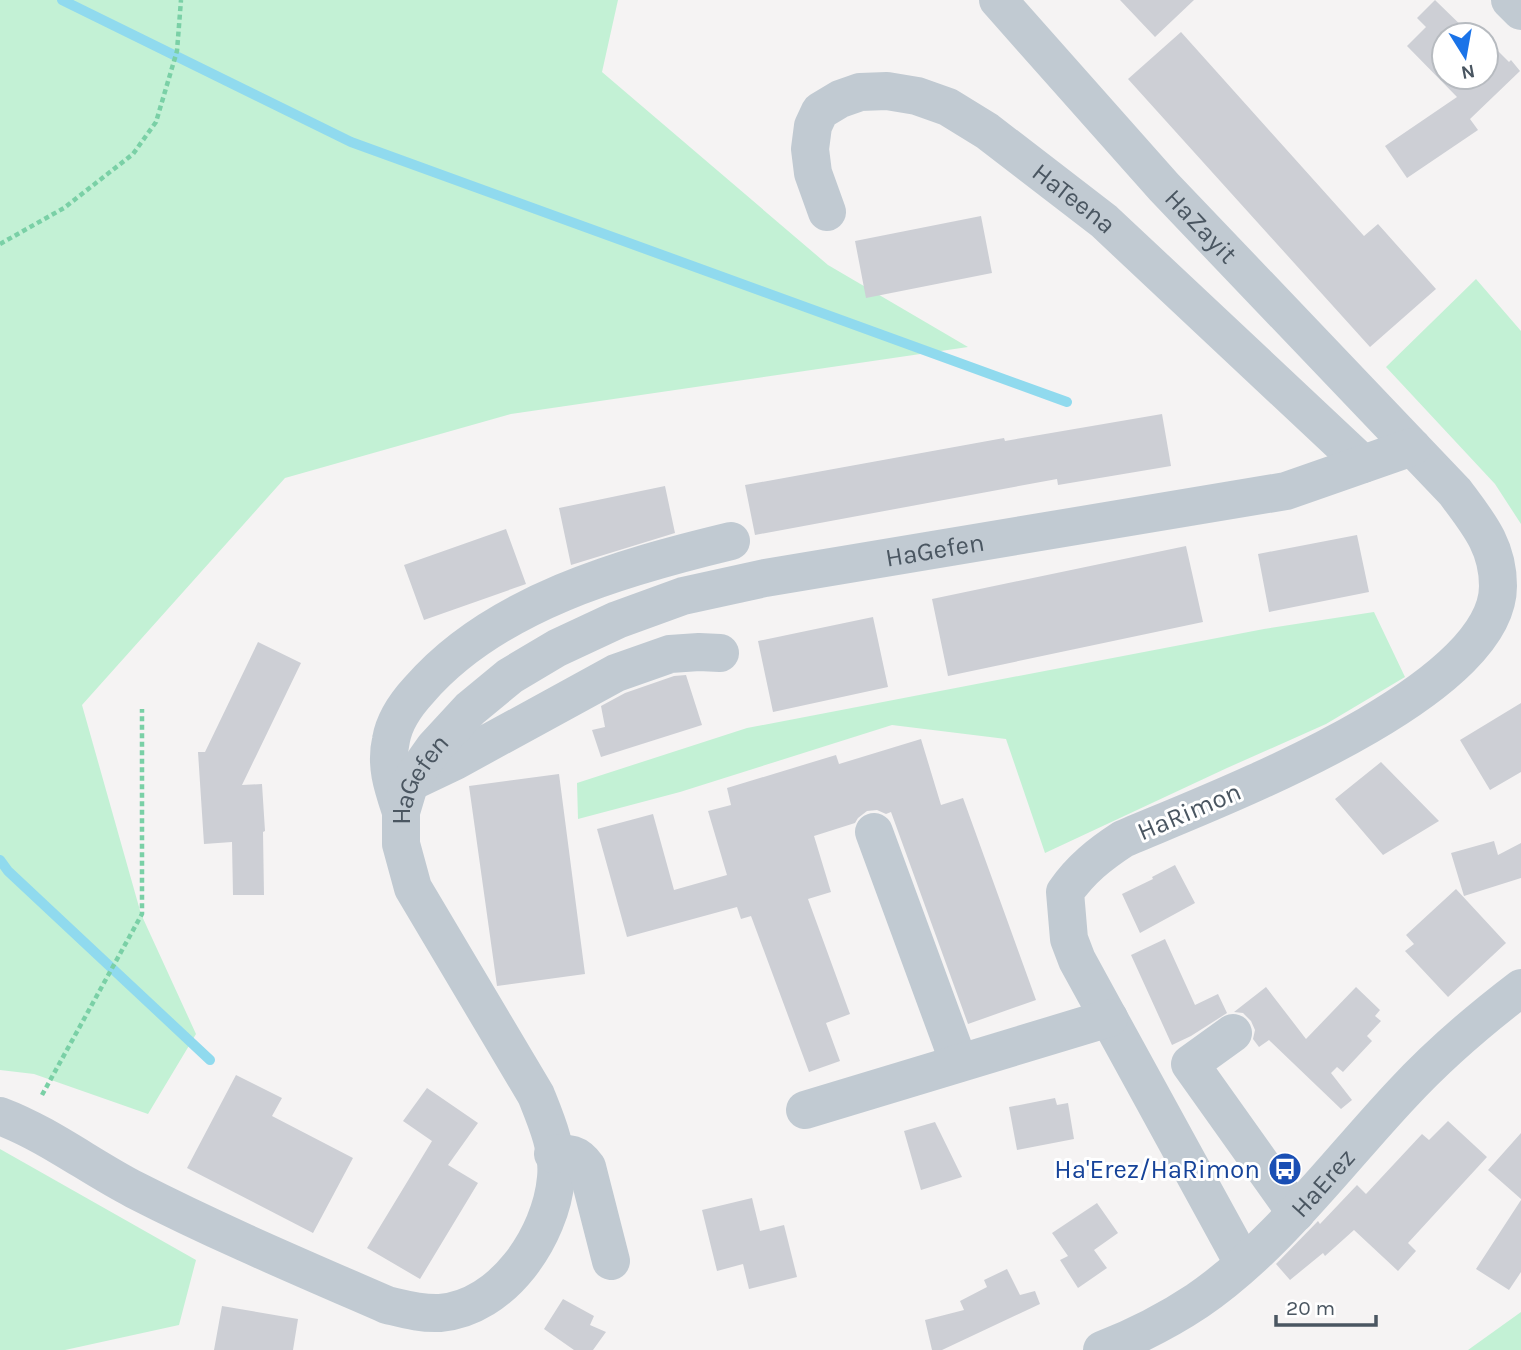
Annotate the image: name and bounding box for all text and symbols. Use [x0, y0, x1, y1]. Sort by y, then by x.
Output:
north arrow [1430, 21, 1500, 91]
text: N [1459, 60, 1477, 84]
street label: HaTeena [1026, 157, 1122, 240]
street label: HaZayit [1158, 183, 1244, 270]
street label: HaGefen [883, 527, 987, 574]
street label: HaGefen [386, 728, 455, 825]
street label: HaRimon [1133, 776, 1246, 847]
street label: HaErez [1284, 1142, 1362, 1224]
bus stop icon: Ha'Erez/HaRimon [1266, 1150, 1304, 1188]
place label: Ha'Erez/HaRimon [1054, 1154, 1260, 1185]
scale bar [1276, 1284, 1376, 1328]
text: 20 m [1286, 1296, 1335, 1320]

